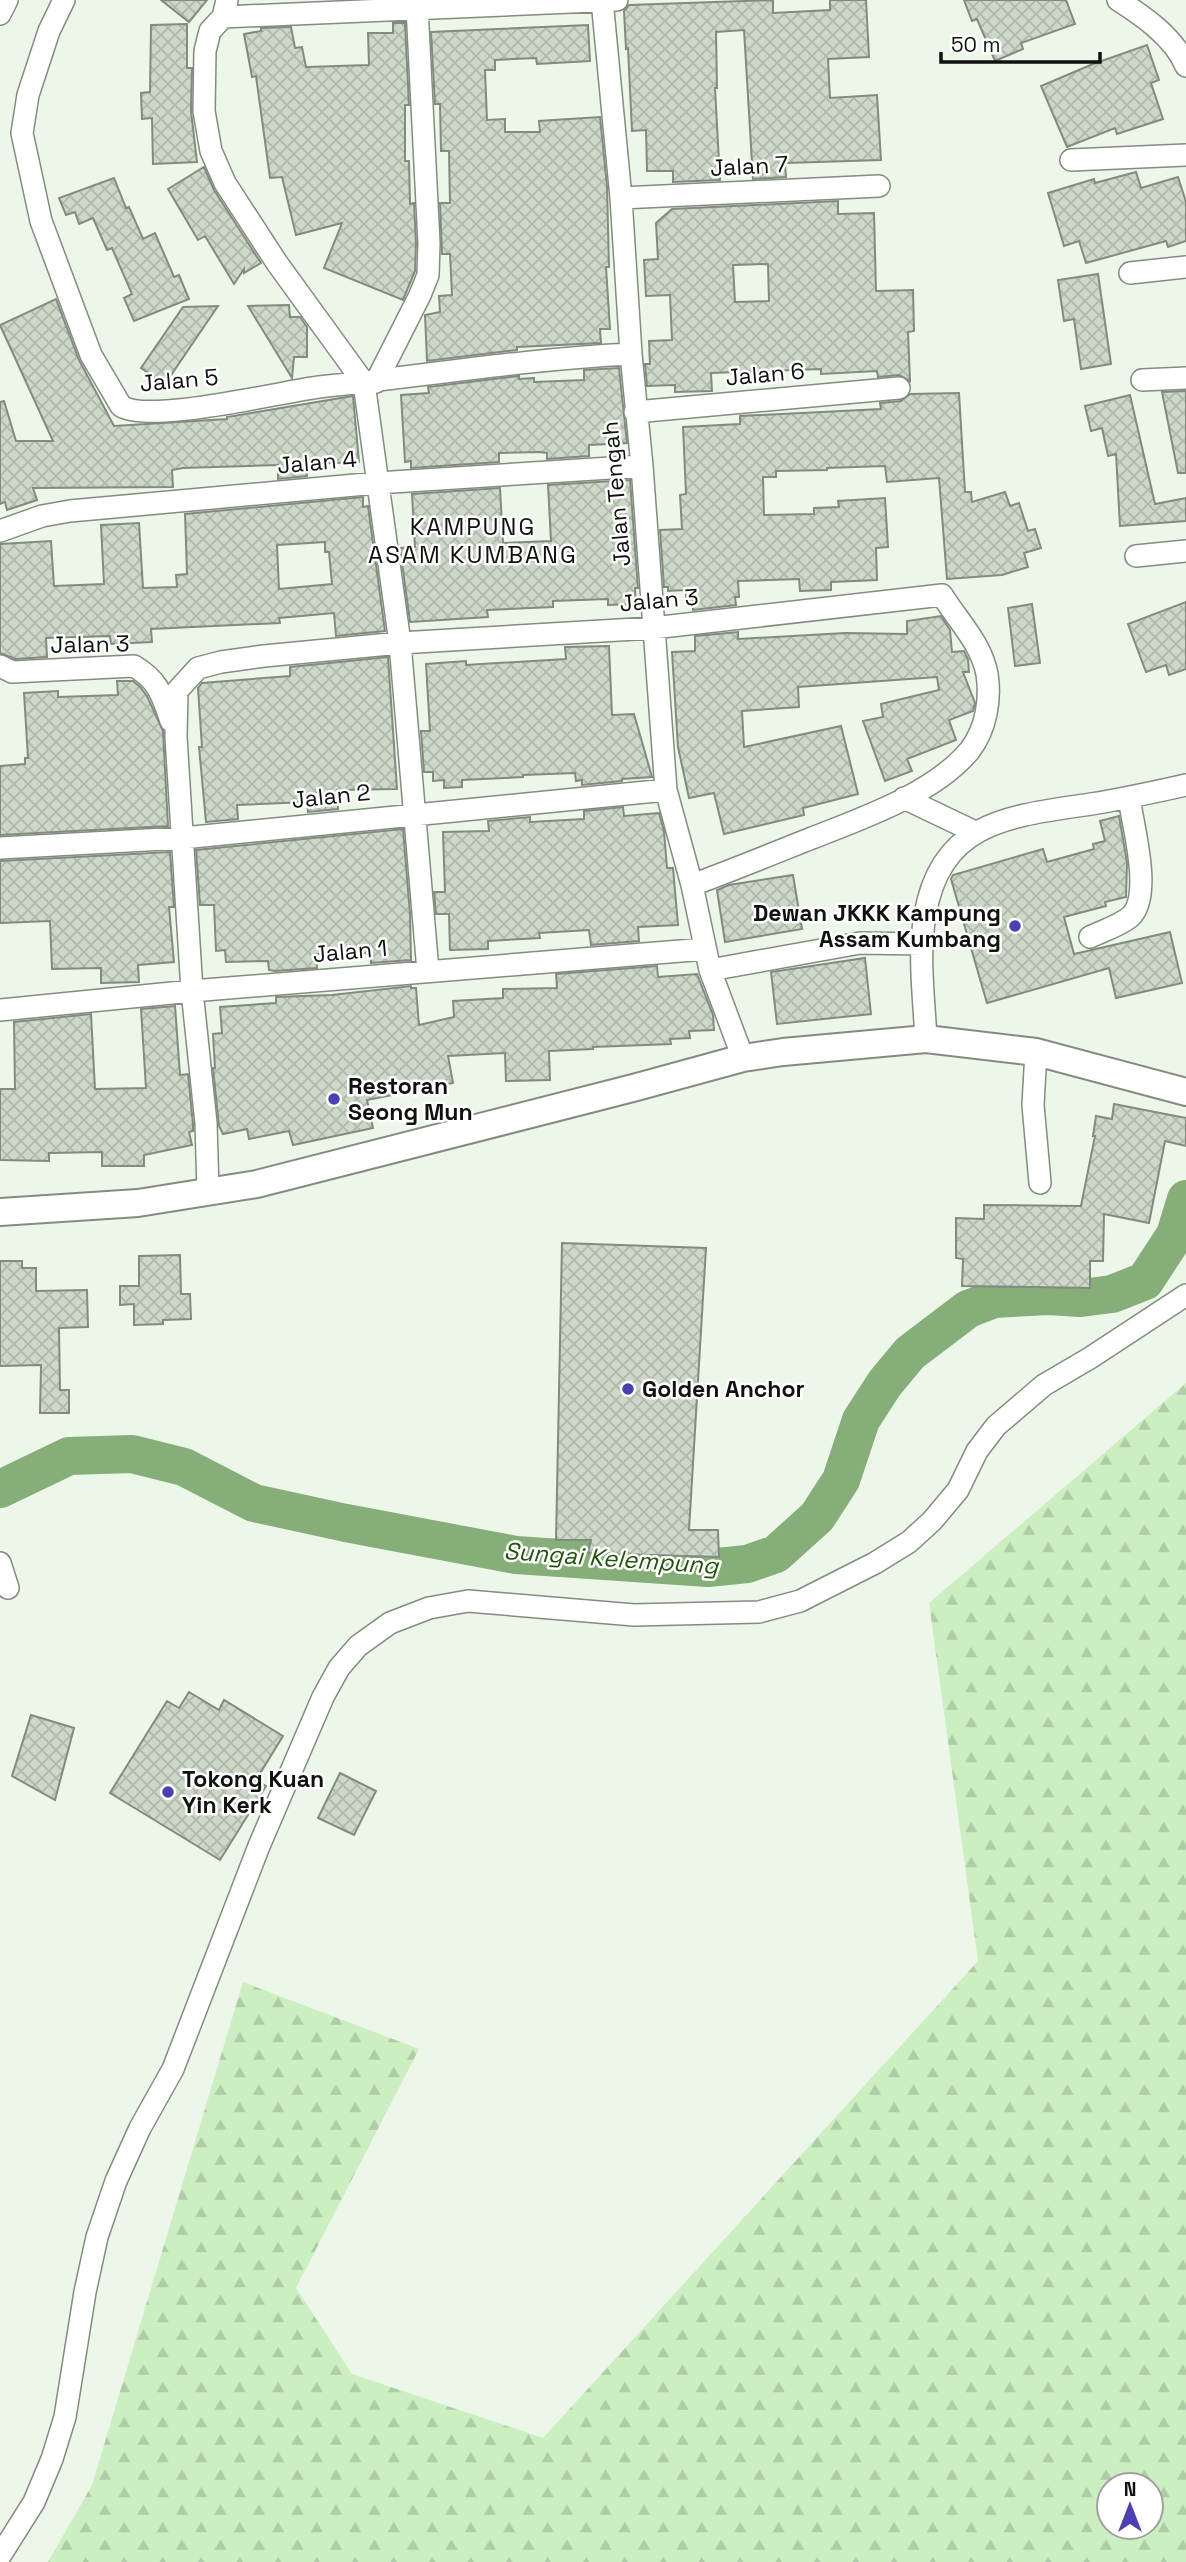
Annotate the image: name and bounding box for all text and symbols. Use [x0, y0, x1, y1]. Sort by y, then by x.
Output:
scale bar [941, 21, 1100, 65]
text: 50 m [951, 31, 1001, 58]
street label: Jalan 7 [709, 149, 789, 183]
street label: Jalan 6 [724, 356, 806, 392]
street label: Jalan 5 [138, 362, 220, 398]
street label: Jalan Tengah [595, 420, 637, 568]
street label: Jalan 4 [276, 444, 358, 480]
district label: KAMPUNG ASAM KUMBANG [368, 511, 578, 570]
street label: Jalan 3 [618, 582, 700, 618]
street label: Jalan 3 [50, 628, 130, 660]
street label: Jalan 2 [290, 777, 372, 815]
place label: Dewan JKKK Kampung Assam Kumbang [753, 898, 1001, 954]
marker: Dewan JKKK Kampung Assam Kumbang [1007, 918, 1023, 934]
street label: Jalan 1 [311, 933, 389, 969]
place label: Restoran Seong Mun [348, 1071, 473, 1127]
marker: Restoran Seong Mun [326, 1091, 342, 1107]
place label: Golden Anchor [642, 1374, 805, 1404]
marker: Golden Anchor [620, 1381, 636, 1397]
water label: Sungai Kelempung [503, 1535, 721, 1581]
place label: Tokong Kuan Yin Kerk [182, 1764, 324, 1820]
marker: Tokong Kuan Yin Kerk [160, 1784, 176, 1800]
north arrow [1095, 2471, 1165, 2541]
text: N [1124, 2477, 1136, 2502]

